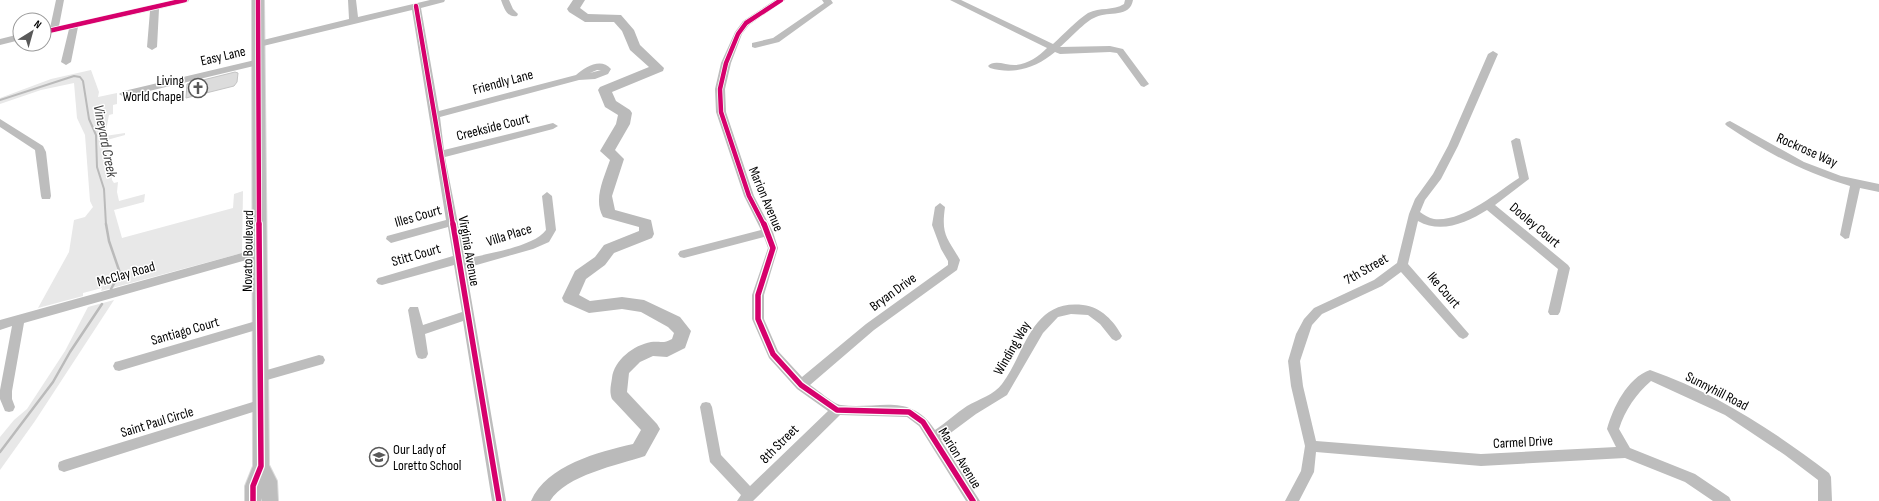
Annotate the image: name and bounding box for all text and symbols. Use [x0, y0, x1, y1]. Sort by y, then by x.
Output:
north arrow [12, 12, 52, 52]
text: N [31, 17, 44, 31]
street label: Easy Lane [199, 43, 247, 69]
street label: Friendly Lane [471, 66, 535, 98]
place label: Living World Chapel [122, 72, 184, 105]
church icon: Living World Chapel [187, 77, 209, 99]
water label: Vineyard Creek [89, 103, 121, 179]
street label: Creekside Court [455, 110, 531, 144]
street label: Rockrose Way [1774, 129, 1841, 171]
street label: Marion Avenue [745, 164, 787, 234]
street label: Dooley Court [1506, 199, 1564, 251]
street label: Illes Court [393, 201, 443, 231]
street label: Novato Boulevard [239, 210, 257, 292]
street label: Virginia Avenue [454, 214, 484, 288]
street label: Villa Place [484, 220, 534, 250]
street label: Stitt Court [389, 240, 443, 270]
street label: 7th Street [1341, 250, 1391, 288]
street label: McClay Road [95, 258, 157, 290]
street label: Ike Court [1424, 268, 1464, 312]
street label: Bryan Drive [866, 269, 920, 315]
street label: Santiago Court [149, 313, 221, 349]
street label: Winding Way [990, 318, 1035, 378]
street label: Sunnyhill Road [1683, 368, 1752, 414]
street label: Saint Paul Circle [118, 403, 196, 441]
street label: 8th Street [756, 421, 802, 467]
street label: Marion Avenue [935, 424, 985, 492]
street label: Carmel Drive [1493, 432, 1553, 452]
place label: Our Lady of Loretto School [393, 441, 461, 474]
school or university icon: Our Lady of Loretto School [368, 446, 390, 468]

